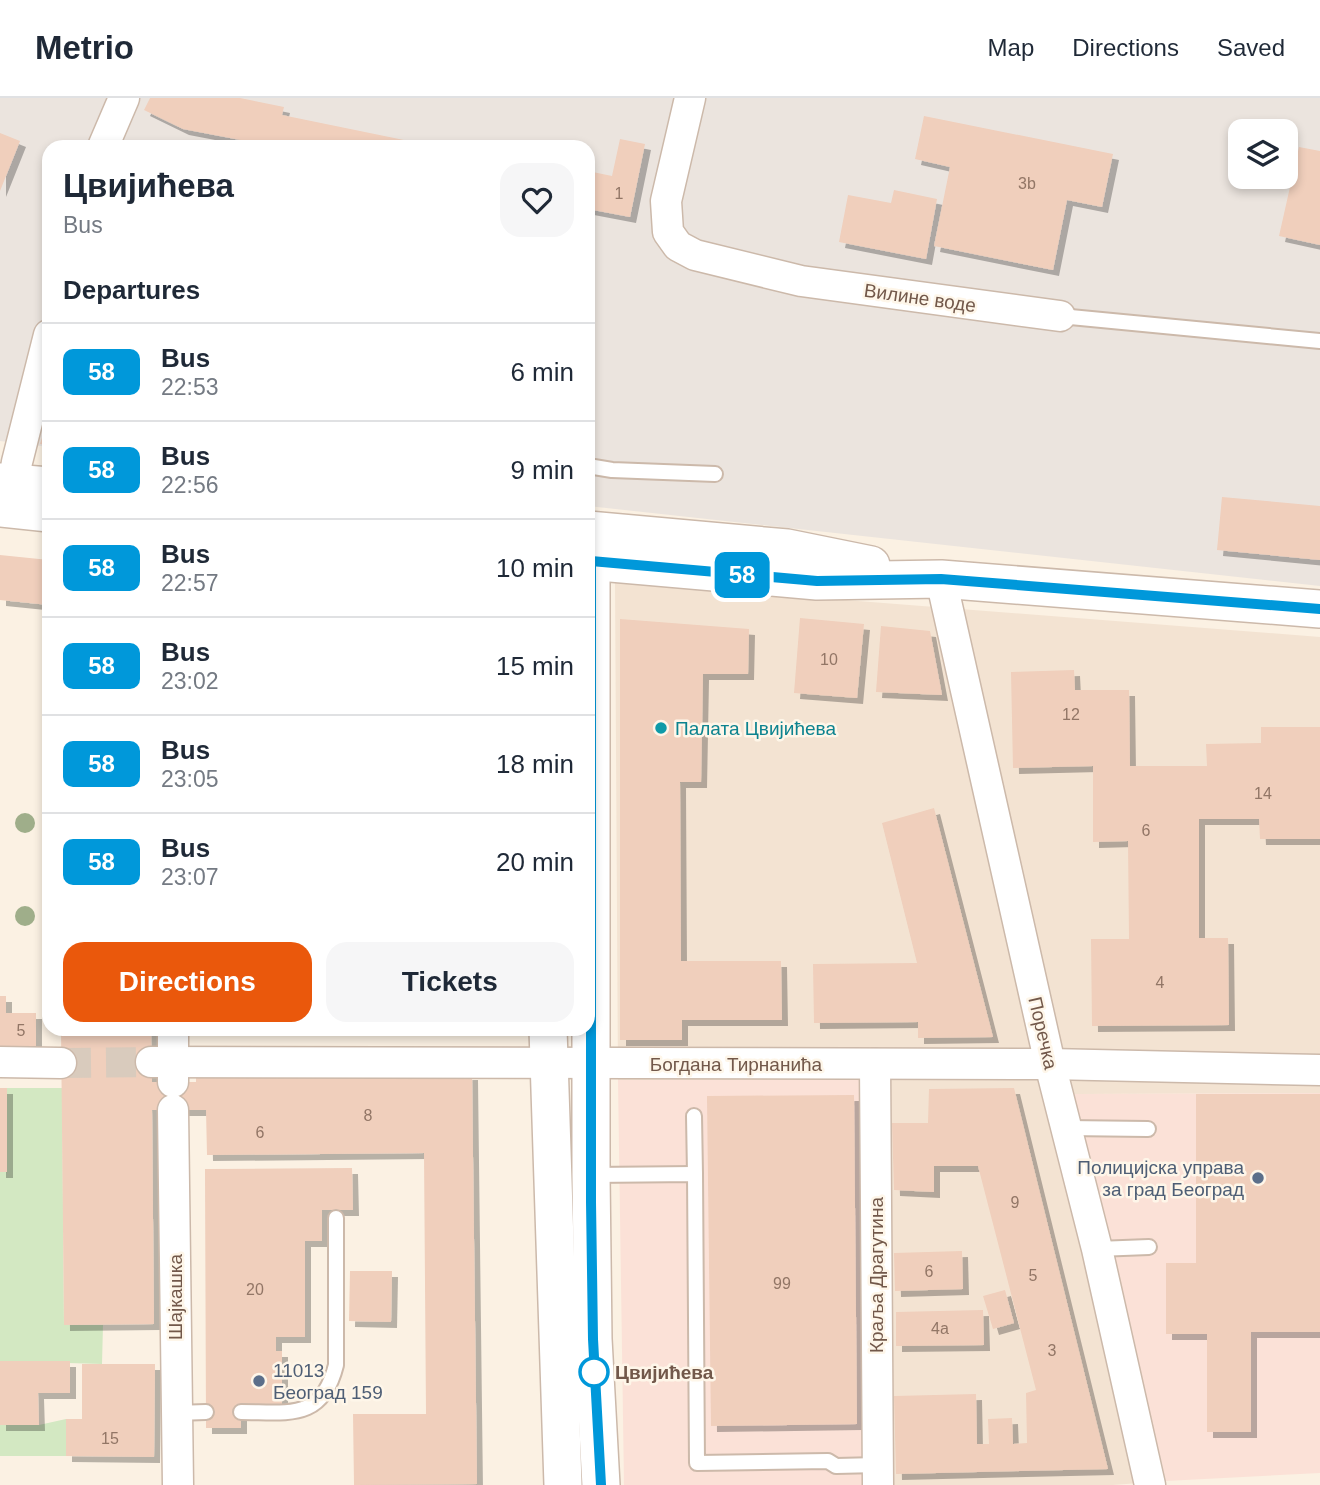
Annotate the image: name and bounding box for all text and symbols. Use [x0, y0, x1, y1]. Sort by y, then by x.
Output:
text: Metrio [35, 29, 134, 66]
text: Map [988, 34, 1034, 61]
text: Directions [1072, 34, 1179, 61]
text: Saved [1217, 34, 1285, 61]
map controls [1228, 119, 1298, 189]
button: layers [1228, 119, 1298, 189]
button: heart [500, 163, 574, 237]
text: Цвијићева [63, 167, 234, 204]
house number: 3b [1018, 175, 1036, 192]
house number: 1 [615, 185, 624, 202]
text: Bus [63, 212, 103, 238]
text: Departures [63, 275, 200, 305]
street label: Вилине воде [863, 280, 977, 316]
text: Bus [161, 343, 210, 373]
text: 6 min [510, 357, 574, 387]
text: 58 [88, 358, 115, 385]
text: 22:53 [161, 374, 219, 400]
text: Bus [161, 441, 210, 471]
text: 9 min [510, 455, 574, 485]
text: 58 [88, 456, 115, 483]
text: 22:56 [161, 472, 219, 498]
text: Bus [161, 539, 210, 569]
line badge: 58 [710, 552, 774, 598]
text: 10 min [496, 553, 574, 583]
text: 58 [88, 554, 115, 581]
text: 58 [729, 561, 755, 588]
text: 22:57 [161, 570, 219, 596]
text: Bus [161, 637, 210, 667]
text: 15 min [496, 651, 574, 681]
house number: 10 [820, 651, 838, 668]
text: 58 [88, 652, 115, 679]
text: 23:02 [161, 668, 219, 694]
house number: 12 [1062, 706, 1080, 723]
place label: Палата Цвијићева [675, 718, 836, 739]
marker: Палата Цвијићева [653, 720, 669, 736]
text: Bus [161, 735, 210, 765]
text: 18 min [496, 749, 574, 779]
text: 58 [88, 750, 115, 777]
text: 23:05 [161, 766, 219, 792]
house number: 14 [1254, 785, 1272, 802]
house number: 6 [1142, 822, 1151, 839]
text: Bus [161, 833, 210, 863]
text: 20 min [496, 847, 574, 877]
text: 58 [88, 848, 115, 875]
text: 23:07 [161, 864, 219, 890]
button: Directions [63, 942, 312, 1022]
button: Tickets [326, 942, 574, 1022]
house number: 4 [1156, 974, 1165, 991]
street label: Поречка [1024, 995, 1062, 1072]
house number: 5 [17, 1022, 26, 1039]
street label: Богдана Тирнанића [650, 1054, 823, 1075]
house number: 8 [364, 1107, 373, 1124]
house number: 6 [256, 1124, 265, 1141]
place label: Полицијска управа за град Београд [1077, 1157, 1244, 1200]
marker: Полицијска управа за град Београд [1250, 1170, 1266, 1186]
house number: 9 [1011, 1194, 1020, 1211]
street label: Краља Драгутина [866, 1197, 887, 1353]
street label: Шајкашка [165, 1254, 186, 1340]
house number: 6 [925, 1263, 934, 1280]
house number: 5 [1029, 1267, 1038, 1284]
house number: 99 [773, 1275, 791, 1292]
house number: 20 [246, 1281, 264, 1298]
house number: 4a [931, 1320, 949, 1337]
house number: 3 [1048, 1342, 1057, 1359]
marker: Цвијићева [579, 1357, 609, 1387]
place label: 11013 Београд 159 [273, 1360, 383, 1403]
place label: Цвијићева [615, 1362, 714, 1383]
marker: 11013 Београд 159 [251, 1373, 267, 1389]
house number: 15 [101, 1430, 119, 1447]

